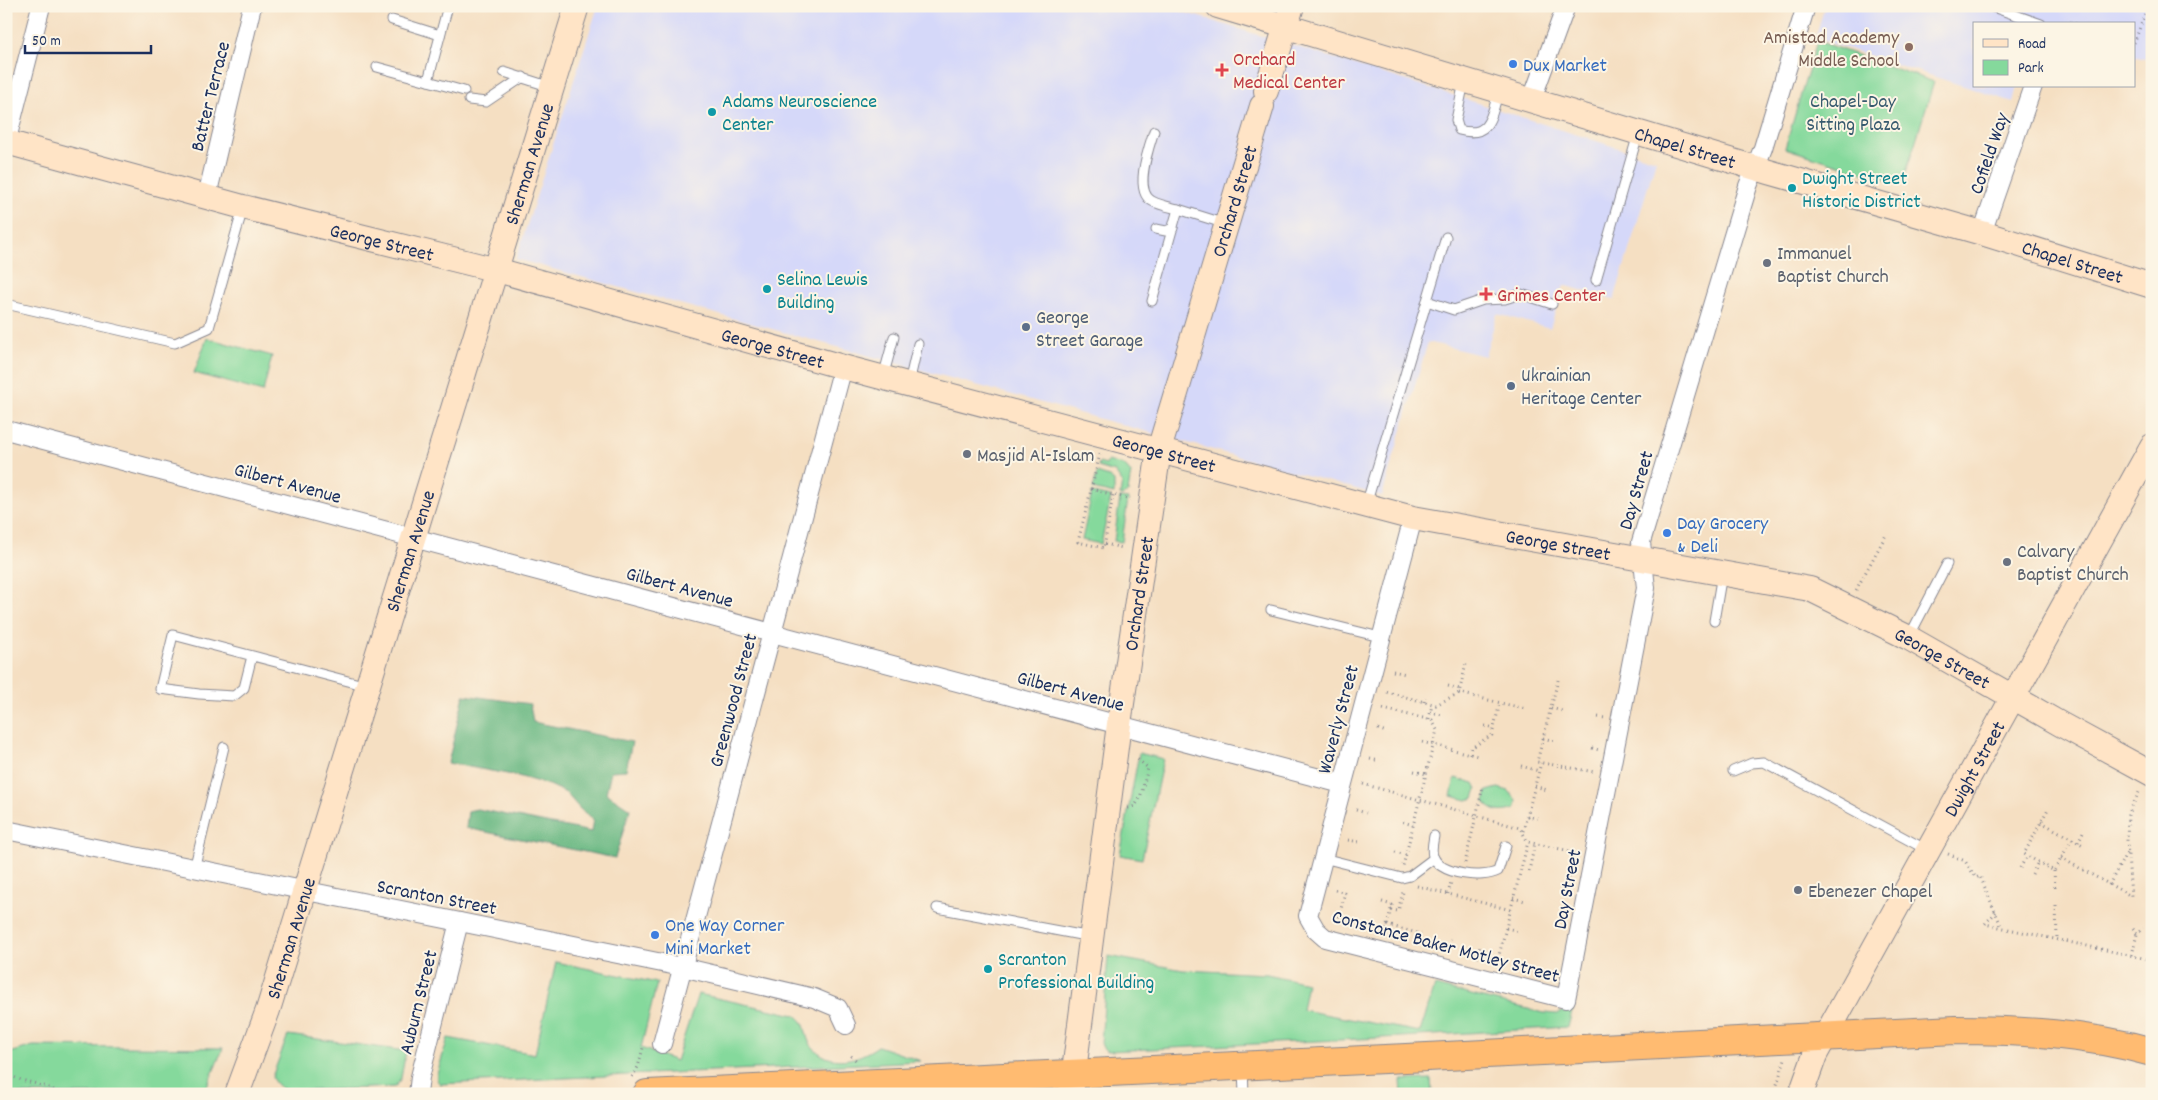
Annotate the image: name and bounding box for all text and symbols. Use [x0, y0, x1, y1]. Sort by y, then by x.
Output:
scale bar [25, 22, 151, 54]
legend [1973, 22, 2136, 88]
place label: Amistad Academy Middle School [1763, 25, 1900, 76]
text: 50 m [32, 31, 61, 53]
text: Road [2018, 34, 2046, 56]
street label: Batter Terrace [185, 39, 239, 155]
marker: Amistad Academy Middle School [1903, 41, 1915, 53]
place label: Orchard Medical Center [1233, 47, 1345, 98]
place label: Dux Market [1523, 53, 1607, 81]
marker: Dux Market [1507, 58, 1519, 70]
text: Park [2018, 58, 2044, 80]
marker: Orchard Medical Center [1215, 63, 1229, 77]
place label: Adams Neuroscience Center [722, 89, 877, 140]
park label: Chapel-Day Sitting Plaza [1806, 89, 1900, 140]
street label: Sherman Avenue [499, 100, 563, 229]
marker: Adams Neuroscience Center [706, 106, 718, 118]
street label: Cofield Way [1964, 109, 2018, 198]
street label: Chapel Street [1630, 121, 1738, 178]
street label: Orchard Street [1206, 142, 1266, 261]
place label: Dwight Street Historic District [1802, 166, 1921, 217]
marker: Dwight Street Historic District [1786, 182, 1798, 194]
street label: George Street [326, 218, 436, 271]
street label: Chapel Street [2018, 235, 2126, 293]
place label: Immanuel Baptist Church [1777, 241, 1889, 292]
marker: Immanuel Baptist Church [1761, 257, 1773, 269]
place label: Selina Lewis Building [777, 267, 868, 318]
marker: Selina Lewis Building [761, 283, 773, 295]
place label: Grimes Center [1497, 283, 1606, 311]
marker: Grimes Center [1479, 287, 1493, 301]
place label: George Street Garage [1036, 305, 1143, 356]
marker: George Street Garage [1020, 321, 1032, 333]
street label: George Street [717, 322, 827, 378]
place label: Ukrainian Heritage Center [1521, 363, 1642, 414]
marker: Ukrainian Heritage Center [1505, 380, 1517, 392]
street label: George Street [1109, 428, 1218, 482]
place label: Masjid Al-Islam [977, 443, 1094, 471]
marker: Masjid Al-Islam [961, 448, 973, 460]
street label: Day Street [1613, 448, 1663, 534]
street label: Gilbert Avenue [230, 457, 344, 513]
street label: Sherman Avenue [380, 487, 444, 616]
place label: Day Grocery & Deli [1677, 511, 1769, 562]
street label: George Street [1503, 524, 1612, 570]
marker: Day Grocery & Deli [1661, 527, 1673, 539]
street label: Orchard Street [1119, 535, 1163, 653]
place label: Calvary Baptist Church [2017, 539, 2129, 590]
marker: Calvary Baptist Church [2001, 556, 2013, 568]
street label: Gilbert Avenue [622, 561, 736, 617]
street label: George Street [1889, 622, 1994, 698]
street label: Greenwood Street [704, 631, 766, 771]
street label: Waverly Street [1312, 662, 1368, 777]
street label: Gilbert Avenue [1013, 665, 1127, 721]
street label: Dwight Street [1938, 717, 2014, 823]
street label: Day Street [1547, 847, 1590, 932]
street label: Sherman Avenue [261, 874, 325, 1003]
street label: Scranton Street [374, 874, 499, 924]
place label: Ebenezer Chapel [1808, 879, 1932, 907]
marker: Ebenezer Chapel [1792, 884, 1804, 896]
street label: Constance Baker Motley Street [1328, 904, 1562, 992]
place label: One Way Corner Mini Market [665, 913, 785, 964]
marker: One Way Corner Mini Market [649, 929, 661, 941]
place label: Scranton Professional Building [998, 947, 1154, 998]
street label: Auburn Street [393, 948, 446, 1058]
marker: Scranton Professional Building [982, 963, 994, 975]

